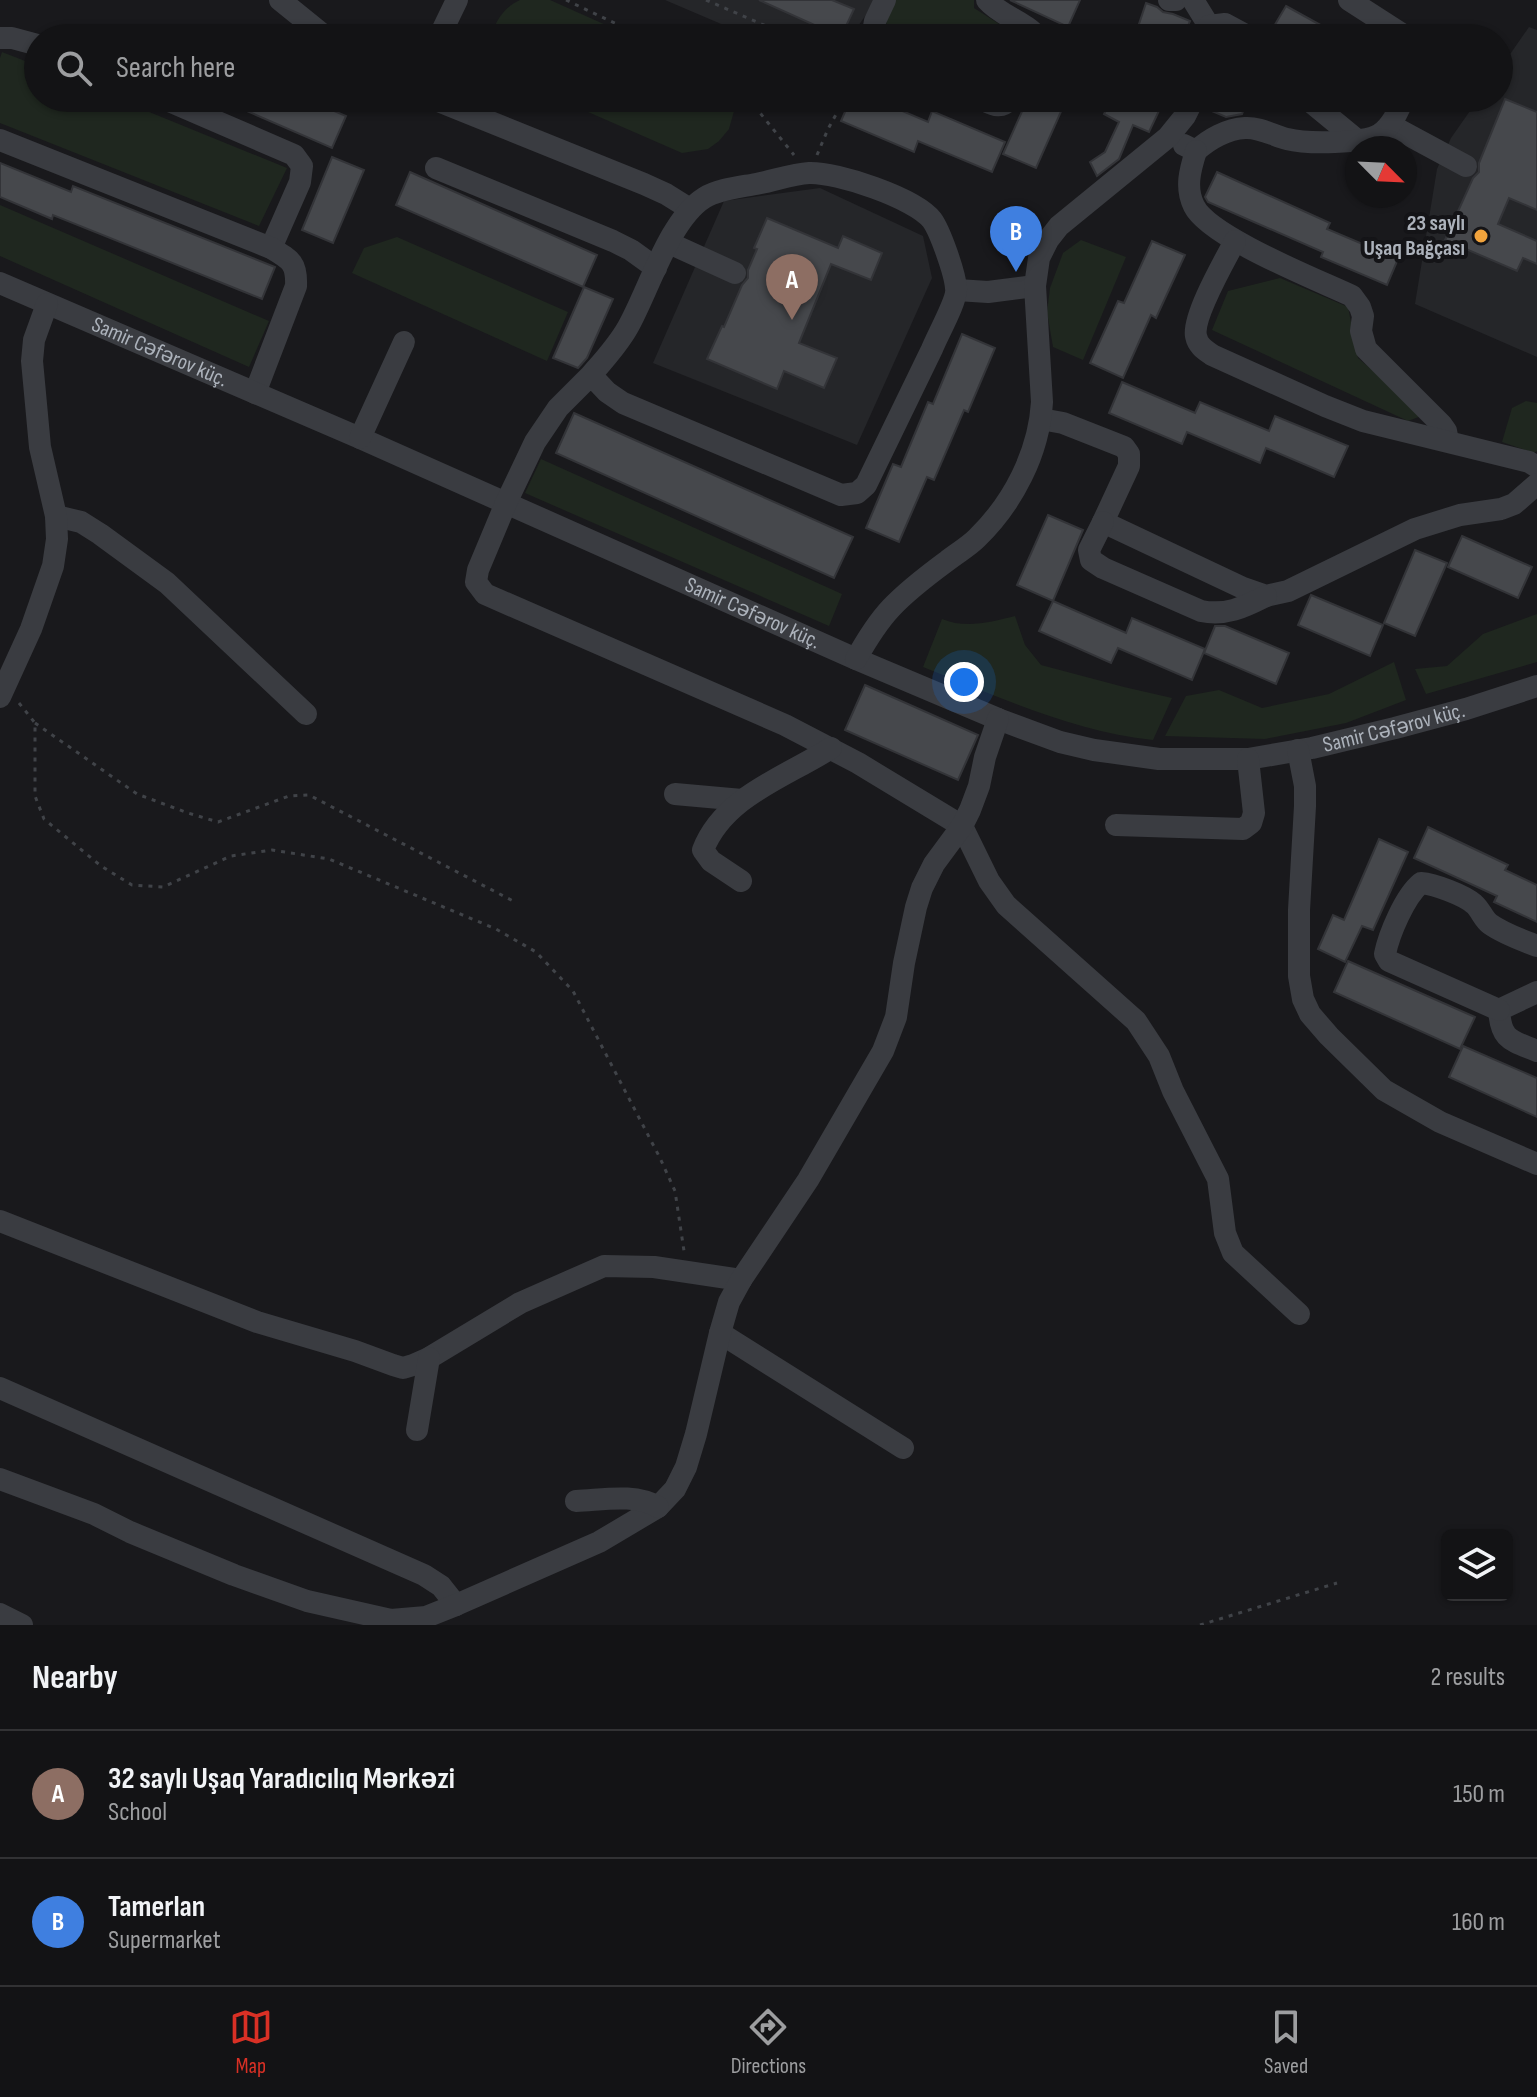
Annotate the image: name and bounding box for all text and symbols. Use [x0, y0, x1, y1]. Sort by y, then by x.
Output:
search box [24, 24, 1513, 112]
icon: search [52, 46, 96, 90]
text: Search here [116, 50, 235, 86]
north arrow [1345, 136, 1417, 208]
pin: B [990, 206, 1042, 272]
place label: 23 saylı Uşaq Bağçası [1363, 210, 1465, 262]
marker: 23 saylı Uşaq Bağçası [1472, 227, 1490, 245]
pin: A [766, 254, 818, 320]
street label: Samir Cəfərov küç. [88, 311, 232, 393]
street label: Samir Cəfərov küç. [681, 571, 825, 655]
your location [944, 662, 984, 702]
street label: Samir Cəfərov küç. [1320, 696, 1468, 758]
map controls [1441, 1529, 1513, 1601]
button: layers [1441, 1529, 1513, 1601]
text: Nearby [32, 1657, 118, 1698]
text: 2 results [1431, 1662, 1505, 1693]
text: 32 saylı Uşaq Yaradıcılıq Mərkəzi [108, 1761, 455, 1797]
text: A [52, 1779, 64, 1810]
text: 150 m [1453, 1779, 1505, 1810]
text: School [108, 1797, 167, 1828]
text: Tamerlan [108, 1889, 205, 1925]
text: B [52, 1907, 64, 1938]
text: 160 m [1452, 1907, 1505, 1938]
text: Supermarket [108, 1925, 221, 1956]
tab: Map [229, 2005, 273, 2080]
tab: Directions [731, 2005, 806, 2080]
tab: Saved [1264, 2005, 1308, 2080]

